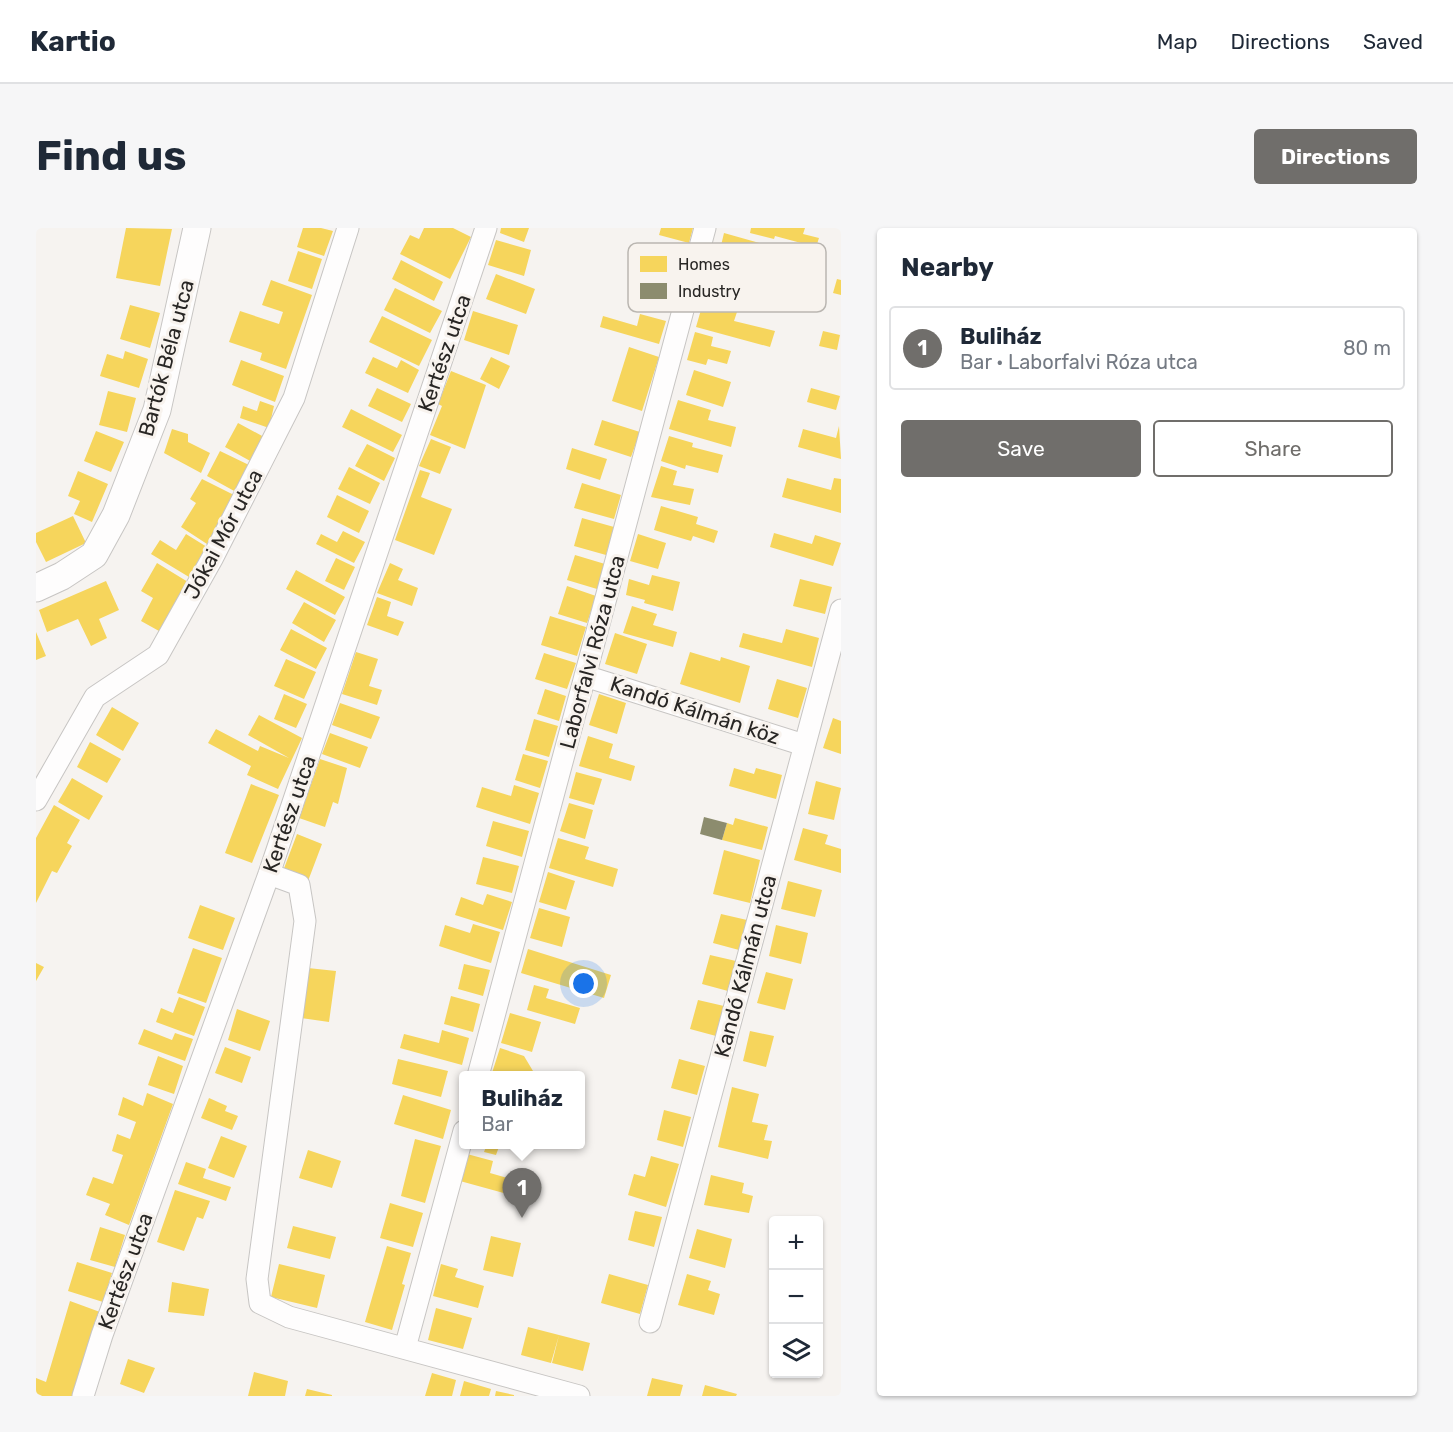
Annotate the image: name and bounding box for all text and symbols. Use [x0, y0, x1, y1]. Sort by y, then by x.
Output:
text: Kartio [30, 25, 116, 58]
text: Map [1157, 29, 1198, 54]
text: Directions [1231, 29, 1330, 54]
text: Saved [1363, 29, 1423, 54]
button: Directions [1254, 129, 1417, 184]
text: Find us [36, 131, 187, 181]
legend [628, 243, 826, 312]
text: Nearby [901, 252, 994, 283]
text: Homes [678, 255, 730, 274]
street label: Bartók Béla utca [133, 277, 199, 439]
text: Industry [678, 282, 741, 301]
street label: Kertész utca [412, 291, 476, 415]
text: Buliház [960, 323, 1042, 350]
text: 1 [918, 336, 927, 360]
text: 80 m [1343, 336, 1391, 360]
text: Bar · Laborfalvi Róza utca [960, 350, 1198, 374]
button: Save [901, 420, 1141, 477]
button: Share [1153, 420, 1393, 477]
street label: Jókai Mór utca [178, 465, 268, 603]
street label: Laborfalvi Róza utca [554, 552, 630, 752]
street label: Kandó Kálmán köz [607, 671, 783, 749]
street label: Kertész utca [257, 752, 321, 876]
street label: Kandó Kálmán utca [709, 872, 781, 1060]
your location [569, 969, 598, 998]
popup [459, 1071, 585, 1149]
text: Buliház [481, 1085, 563, 1112]
text: Bar [481, 1112, 513, 1136]
pin: 1 [502, 1168, 542, 1218]
street label: Kertész utca [92, 1209, 158, 1333]
map controls [769, 1216, 823, 1378]
button: + [769, 1216, 823, 1270]
button: − [769, 1270, 823, 1324]
button: layers [769, 1324, 823, 1378]

